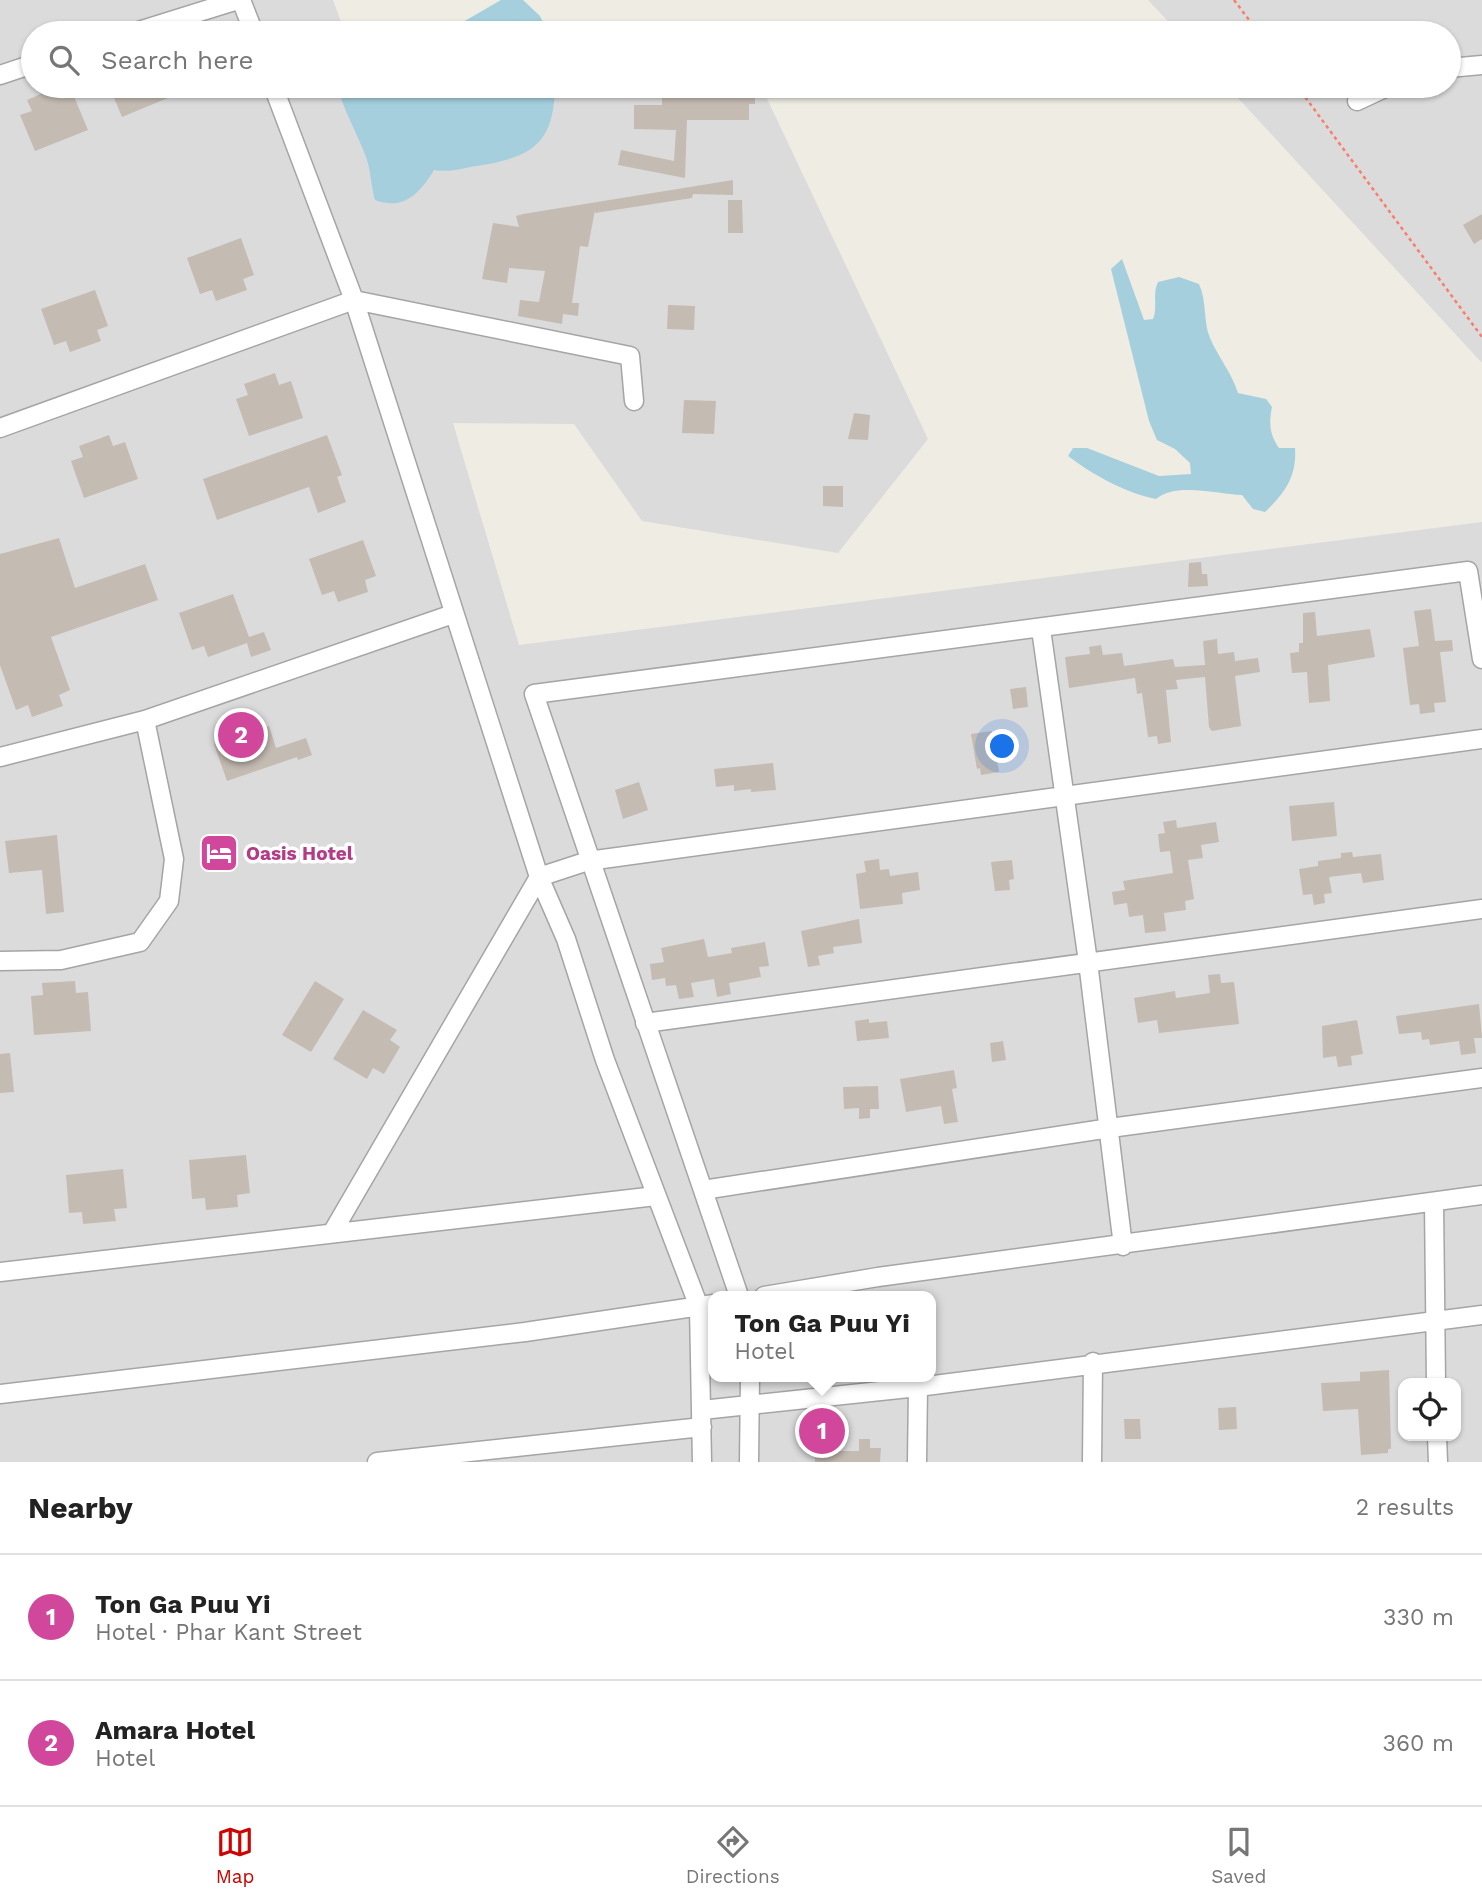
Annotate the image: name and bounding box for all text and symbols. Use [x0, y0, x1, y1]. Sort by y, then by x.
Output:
search box [21, 21, 1461, 98]
icon: search [45, 41, 83, 79]
text: Search here [101, 45, 253, 75]
pin: 2 [218, 709, 264, 761]
your location [985, 729, 1019, 763]
hotel icon: Oasis Hotel [198, 832, 240, 874]
place label: Oasis Hotel [246, 842, 354, 865]
popup [708, 1291, 936, 1382]
text: Ton Ga Puu Yi [734, 1308, 910, 1338]
text: Hotel [734, 1338, 794, 1365]
map controls [1398, 1378, 1461, 1441]
button: locate [1398, 1378, 1461, 1441]
pin: 1 [799, 1405, 845, 1457]
text: Nearby [28, 1490, 133, 1525]
text: 2 results [1356, 1494, 1454, 1521]
text: Ton Ga Puu Yi [95, 1589, 271, 1619]
text: 1 [46, 1604, 56, 1631]
text: 330 m [1383, 1604, 1454, 1631]
text: Hotel · Phar Kant Street [95, 1619, 362, 1646]
text: Amara Hotel [95, 1715, 255, 1745]
text: 2 [44, 1730, 58, 1757]
text: 360 m [1383, 1730, 1454, 1757]
text: Hotel [95, 1745, 155, 1772]
tab: Map [216, 1823, 254, 1888]
tab: Directions [686, 1823, 780, 1888]
tab: Saved [1211, 1823, 1266, 1888]

